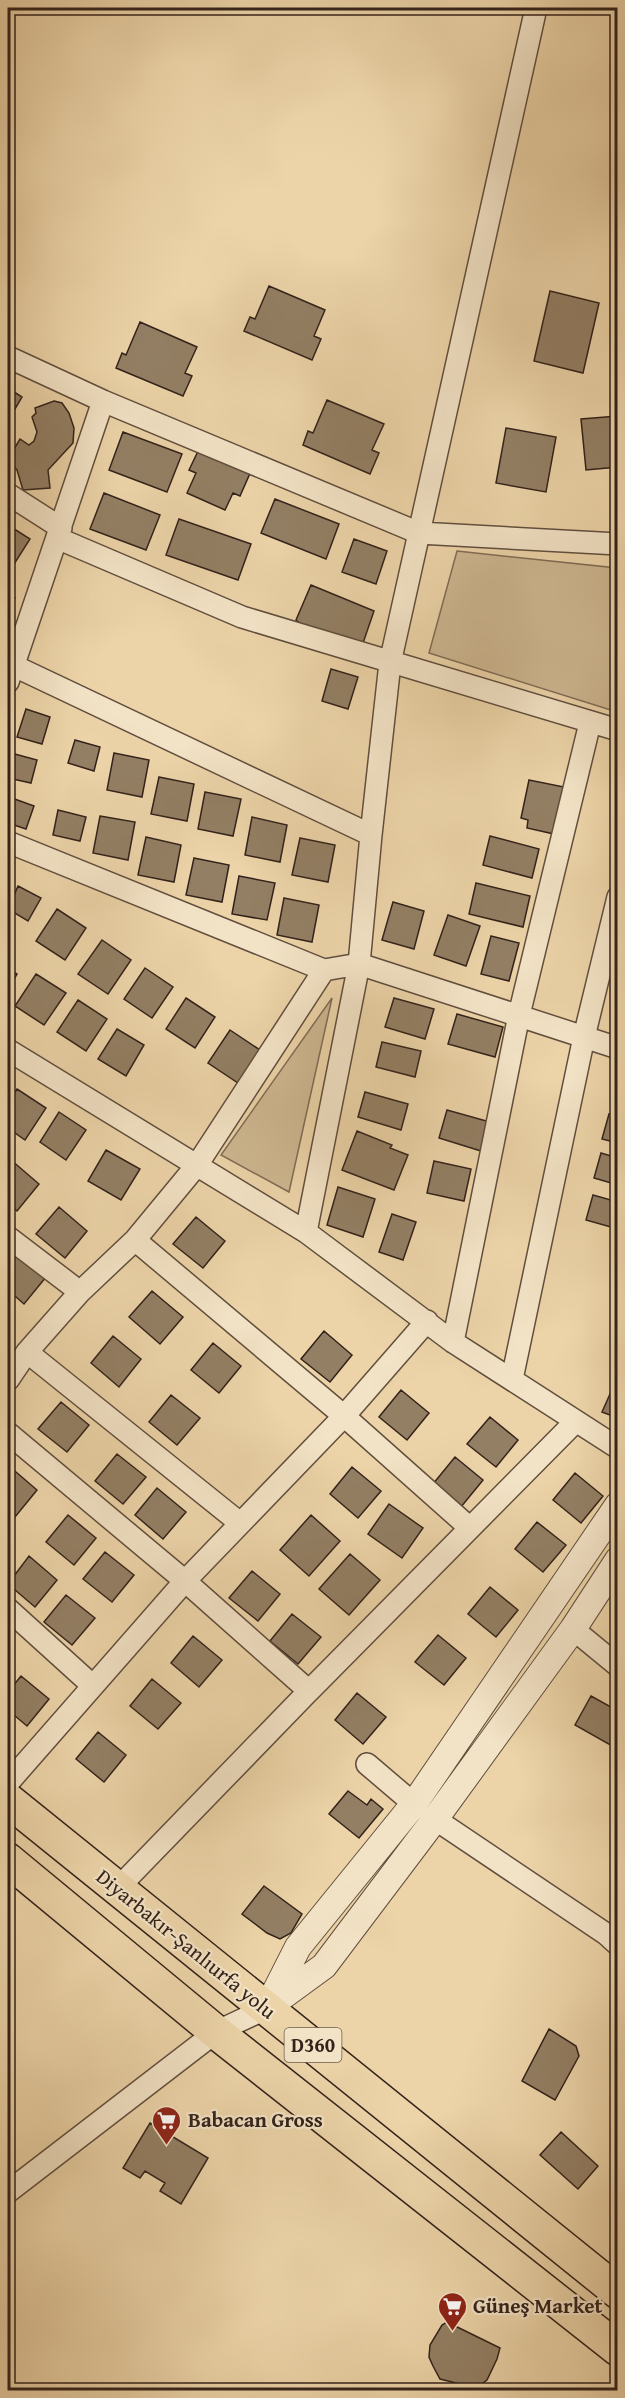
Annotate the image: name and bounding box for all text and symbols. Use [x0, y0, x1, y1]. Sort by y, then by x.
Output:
street label: Diyarbakır-Şanlıurfa yolu [90, 1861, 283, 2026]
road number: D360 [284, 2028, 342, 2062]
supermarket icon: Babacan Gross [151, 2104, 183, 2146]
place label: Babacan Gross [188, 2104, 323, 2135]
supermarket icon: Güneş Market [436, 2290, 468, 2332]
place label: Güneş Market [473, 2290, 602, 2321]

